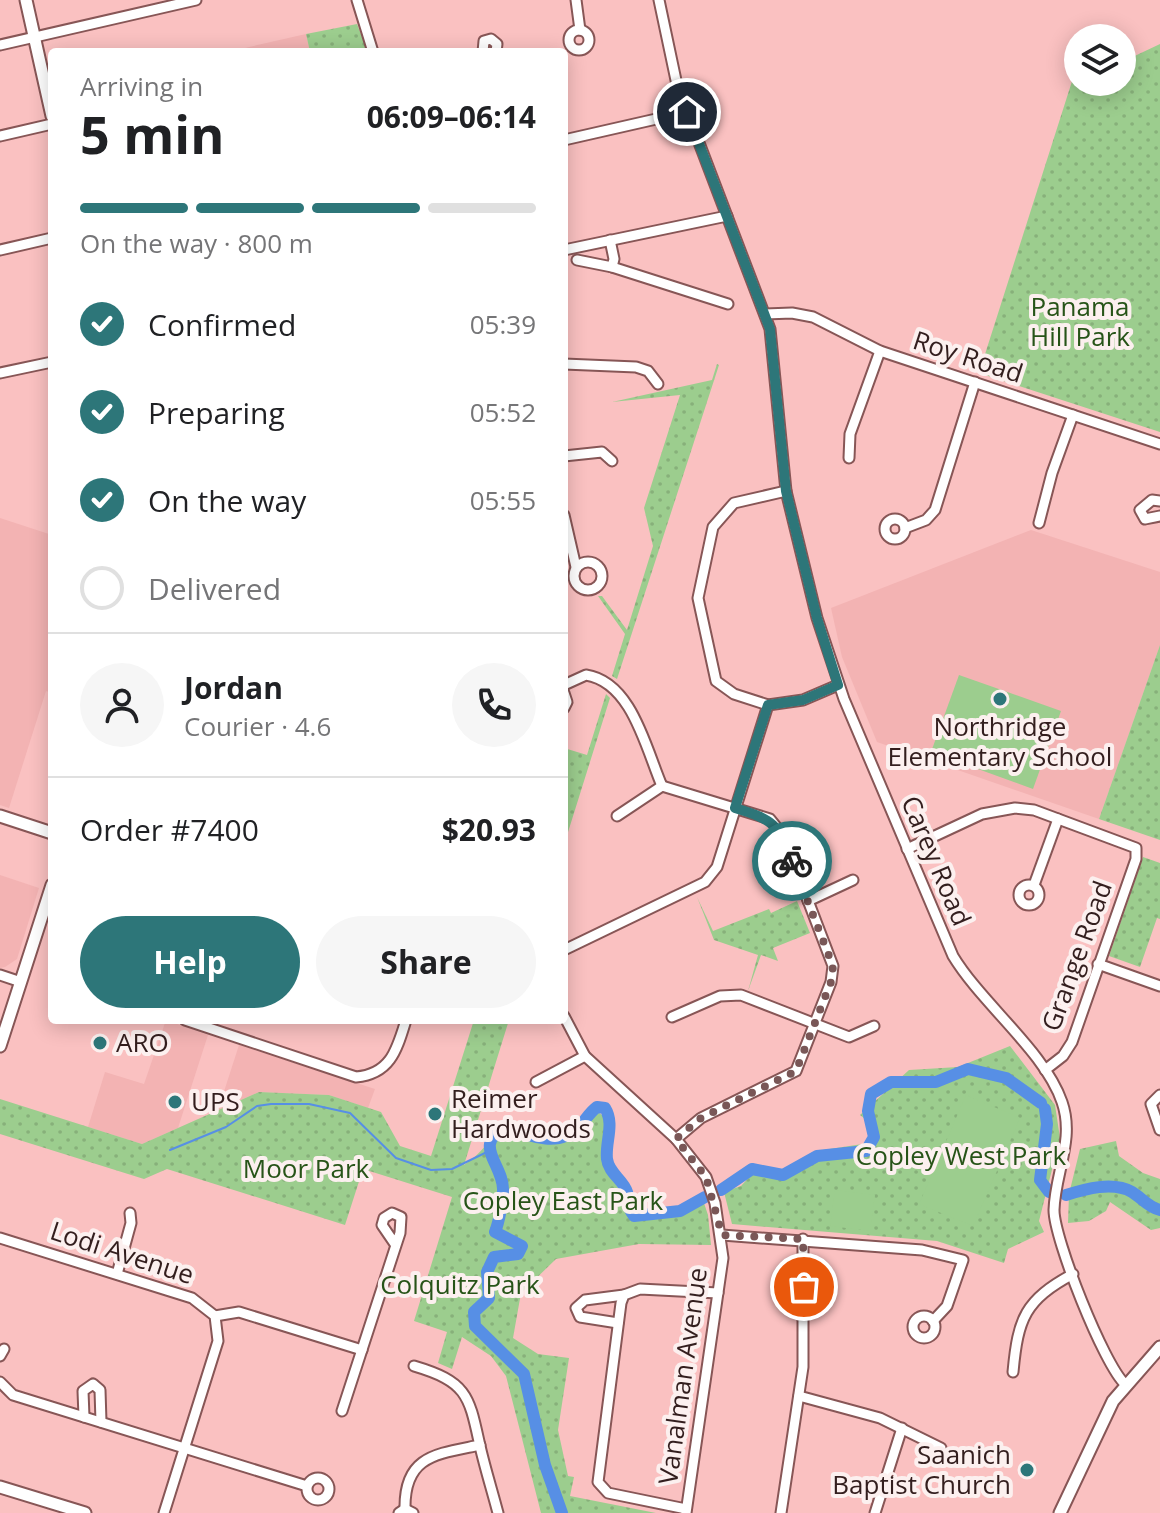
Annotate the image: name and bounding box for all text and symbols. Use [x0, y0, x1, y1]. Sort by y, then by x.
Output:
map controls [1064, 24, 1136, 96]
button: layers [1064, 24, 1136, 96]
text: Arriving in [80, 68, 203, 104]
pin [653, 78, 721, 146]
icon: home [665, 90, 709, 134]
text: 06:09–06:14 [367, 96, 536, 137]
text: 5 min [80, 98, 224, 169]
text: On the way · 800 m [80, 225, 313, 261]
park label: Panama Hill Park [1030, 288, 1130, 354]
icon: check [80, 302, 124, 346]
text: Confirmed [148, 304, 296, 345]
text: 05:39 [470, 306, 536, 342]
street label: Roy Road [909, 321, 1028, 391]
icon: check [80, 390, 124, 434]
text: Preparing [148, 392, 285, 433]
text: 05:52 [470, 394, 536, 430]
icon: check [80, 478, 124, 522]
text: On the way [148, 480, 306, 521]
text: 05:55 [470, 482, 536, 518]
text: Delivered [148, 568, 281, 609]
button: person [80, 663, 164, 747]
button: phone [452, 663, 536, 747]
text: Jordan [184, 667, 283, 708]
marker: Northridge Elementary School [991, 690, 1009, 708]
text: Courier · 4.6 [184, 708, 331, 744]
place label: Northridge Elementary School [888, 708, 1112, 774]
street label: Carey Road [893, 790, 980, 931]
text: Order #7400 [80, 809, 259, 850]
text: $20.93 [442, 809, 536, 850]
courier [752, 821, 832, 901]
icon: bike [770, 839, 814, 883]
street label: Grange Road [1032, 876, 1120, 1036]
button: Help [80, 916, 300, 1008]
button: Share [316, 916, 536, 1008]
place label: ARO [116, 1024, 169, 1060]
marker: ARO [91, 1034, 109, 1052]
place label: Reimer Hardwoods [451, 1080, 591, 1146]
place label: UPS [191, 1083, 240, 1119]
marker: UPS [166, 1093, 184, 1111]
marker: Reimer Hardwoods [426, 1105, 444, 1123]
park label: Copley West Park [856, 1137, 1066, 1173]
park label: Moor Park [243, 1150, 370, 1186]
park label: Copley East Park [463, 1182, 664, 1218]
street label: Lodi Avenue [46, 1212, 199, 1292]
pin [770, 1253, 838, 1321]
street label: Vanalman Avenue [649, 1265, 715, 1487]
icon: bag [782, 1265, 826, 1309]
park label: Colquitz Park [380, 1266, 540, 1302]
place label: Saanich Baptist Church [832, 1436, 1011, 1502]
marker: Saanich Baptist Church [1018, 1461, 1036, 1479]

